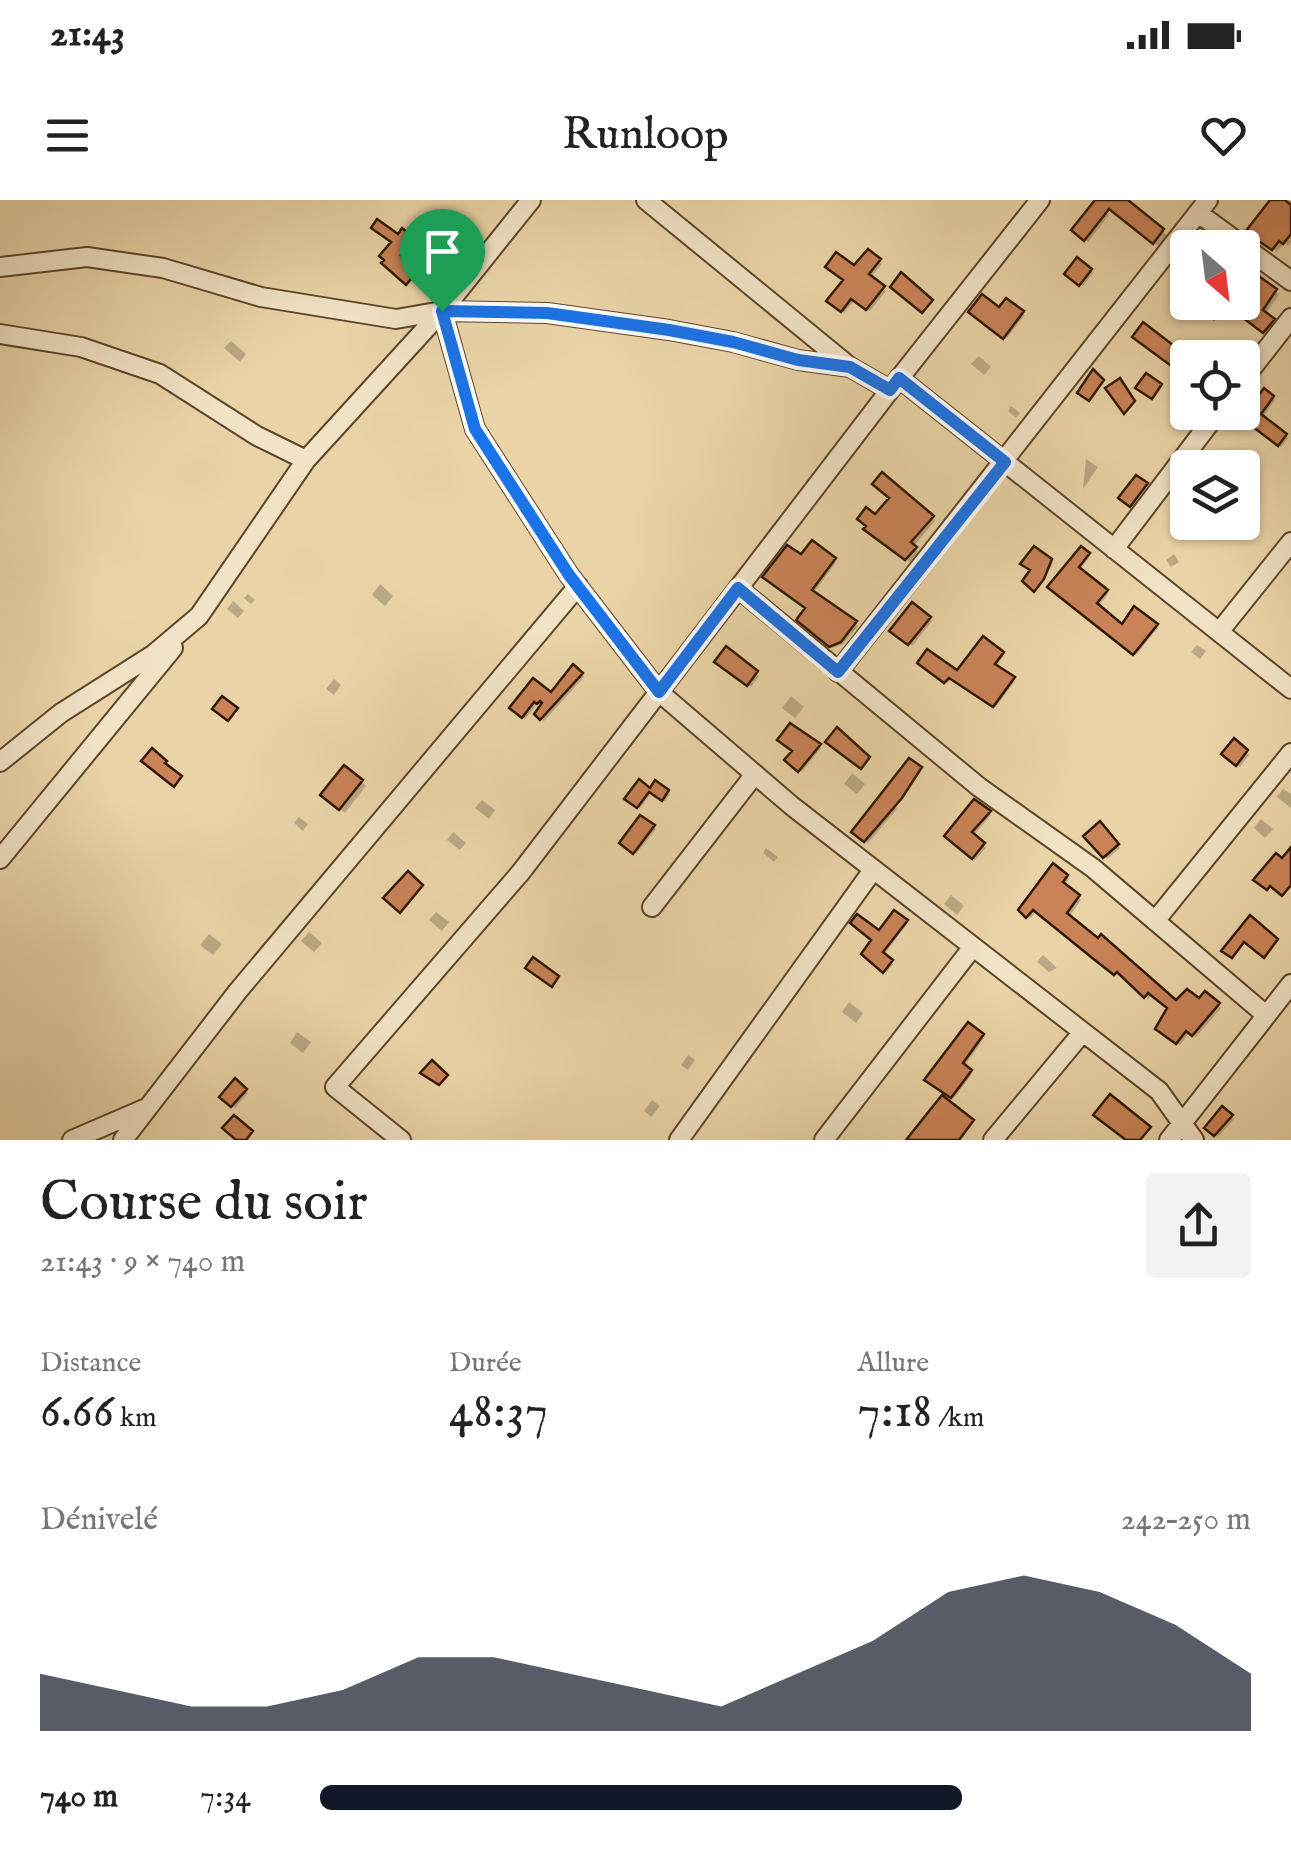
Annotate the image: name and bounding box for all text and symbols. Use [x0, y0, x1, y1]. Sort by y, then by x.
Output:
text: 21:43 [50, 11, 125, 59]
text: Runloop [562, 107, 729, 164]
icon: menu [40, 108, 95, 163]
icon: heart [1196, 108, 1251, 163]
pin [400, 209, 485, 312]
icon: arrive [415, 224, 470, 279]
north arrow [1170, 230, 1260, 320]
map controls [1170, 230, 1260, 540]
button: locate [1170, 340, 1260, 430]
button: layers [1170, 450, 1260, 540]
text: Course du soir [40, 1169, 368, 1239]
button: share [1146, 1173, 1251, 1278]
text: 21:43 · 9 × 740 m [40, 1242, 245, 1283]
text: Distance [40, 1346, 141, 1381]
text: Durée [449, 1346, 522, 1381]
text: Allure [857, 1346, 929, 1381]
text: 6.66 [40, 1381, 114, 1444]
text: 48:37 [449, 1381, 548, 1444]
text: 7:18 [857, 1381, 932, 1444]
text: km [114, 1401, 157, 1436]
text: /km [932, 1401, 984, 1436]
text: Dénivelé [40, 1500, 158, 1541]
text: 242–250 m [1121, 1500, 1251, 1541]
text: 740 m [40, 1777, 118, 1818]
text: 7:34 [200, 1777, 251, 1818]

